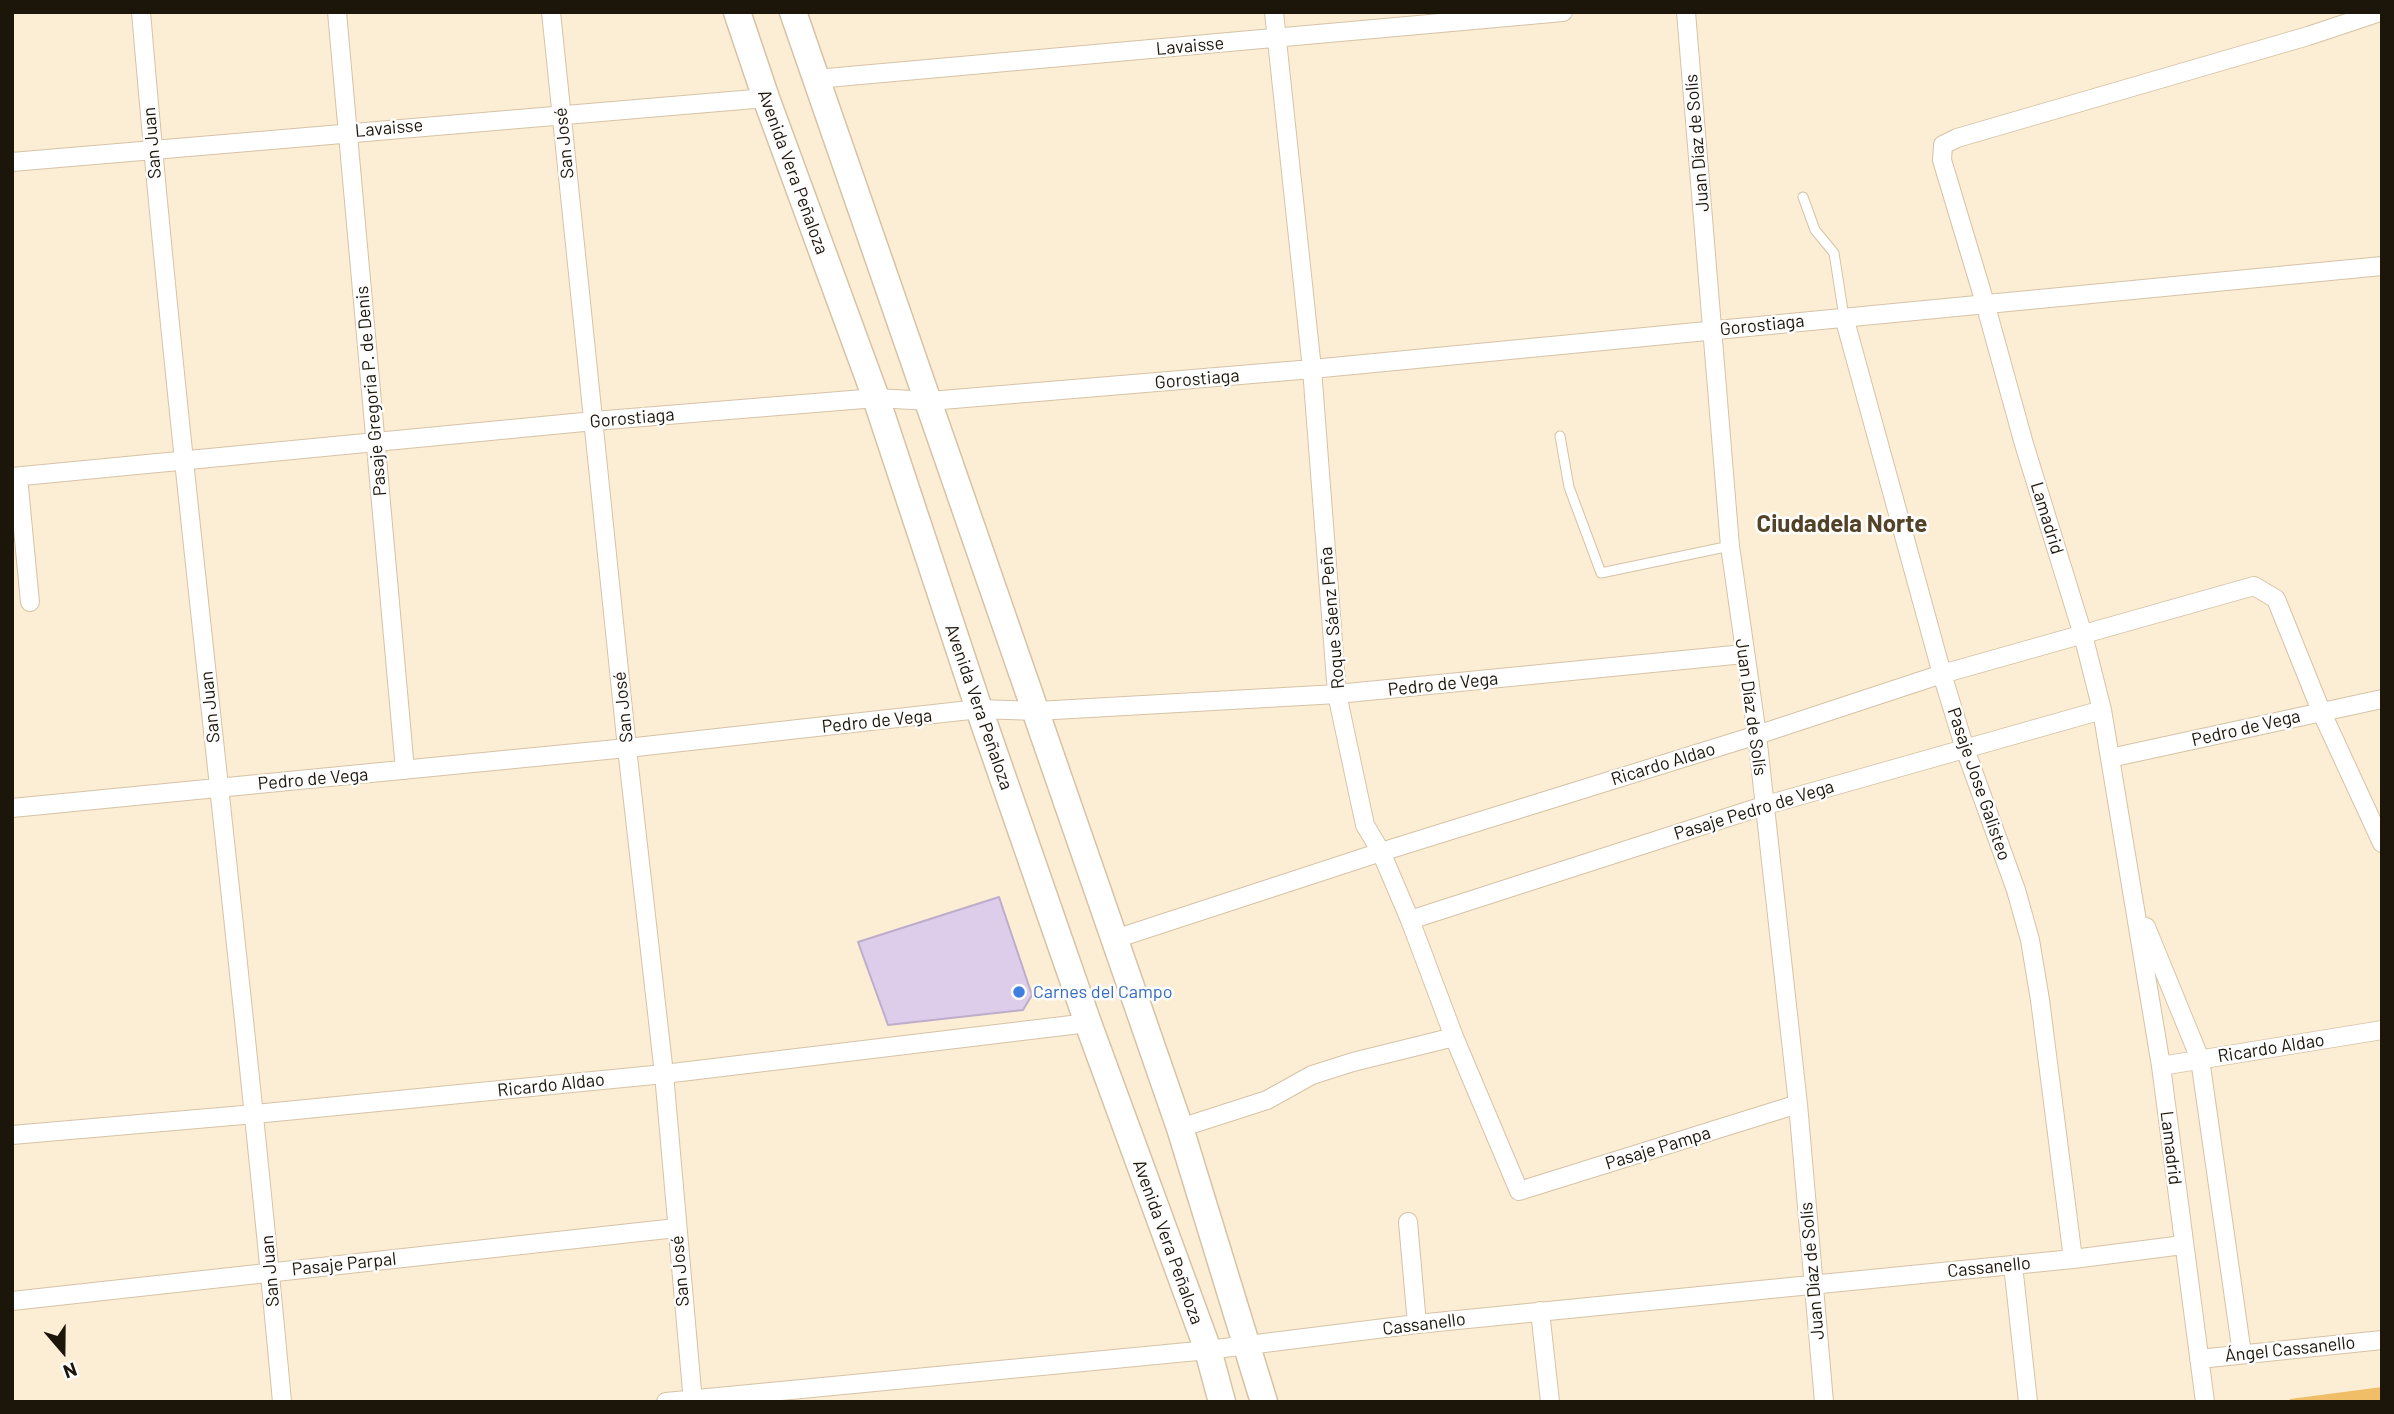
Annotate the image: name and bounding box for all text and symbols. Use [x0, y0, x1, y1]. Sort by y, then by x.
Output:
street label: Lavaisse [1155, 32, 1225, 60]
street label: Juan Díaz de Solís [1680, 73, 1714, 213]
street label: Avenida Vera Peñaloza [753, 87, 833, 257]
street label: San Juan [138, 106, 166, 180]
street label: San José [550, 106, 578, 180]
street label: Lavaisse [354, 114, 424, 142]
street label: Pasaje Gregoria P. de Denis [351, 285, 391, 497]
street label: Gorostiaga [1719, 310, 1805, 340]
street label: Gorostiaga [1154, 365, 1240, 393]
street label: Gorostiaga [589, 404, 675, 432]
street label: Lamadrid [2026, 479, 2068, 557]
district label: Ciudadela Norte [1757, 510, 1927, 538]
street label: Roque Sáenz Peña [1315, 546, 1349, 690]
street label: Avenida Vera Peñaloza [940, 621, 1018, 793]
street label: Juan Díaz de Solís [1731, 637, 1771, 777]
street label: Pedro de Vega [1387, 667, 1499, 701]
street label: San Juan [196, 670, 224, 744]
street label: San José [609, 670, 637, 744]
street label: Pedro de Vega [821, 704, 933, 738]
street label: Pasaje Jose Galisteo [1943, 705, 2015, 863]
street label: Pedro de Vega [2190, 705, 2302, 751]
street label: Ricardo Aldao [1608, 738, 1718, 790]
street label: Pedro de Vega [257, 763, 369, 795]
street label: Pasaje Pedro de Vega [1671, 775, 1837, 845]
place label: Carnes del Campo [1033, 981, 1172, 1003]
marker: Carnes del Campo [1011, 984, 1027, 1000]
street label: Ricardo Aldao [2216, 1029, 2326, 1067]
street label: Ricardo Aldao [496, 1069, 606, 1101]
street label: Lamadrid [2156, 1110, 2186, 1186]
street label: Pasaje Pampa [1603, 1122, 1713, 1174]
street label: Avenida Vera Peñaloza [1128, 1157, 1208, 1327]
street label: Juan Díaz de Solís [1795, 1201, 1829, 1341]
street label: San Juan [256, 1234, 284, 1308]
street label: San José [666, 1234, 694, 1308]
street label: Pasaje Parpal [291, 1248, 397, 1280]
street label: Cassanello [1946, 1252, 2032, 1282]
street label: Cassanello [1381, 1308, 1467, 1340]
north arrow [28, 1316, 98, 1386]
street label: Ángel Cassanello [2224, 1331, 2356, 1367]
text: N [60, 1358, 80, 1384]

